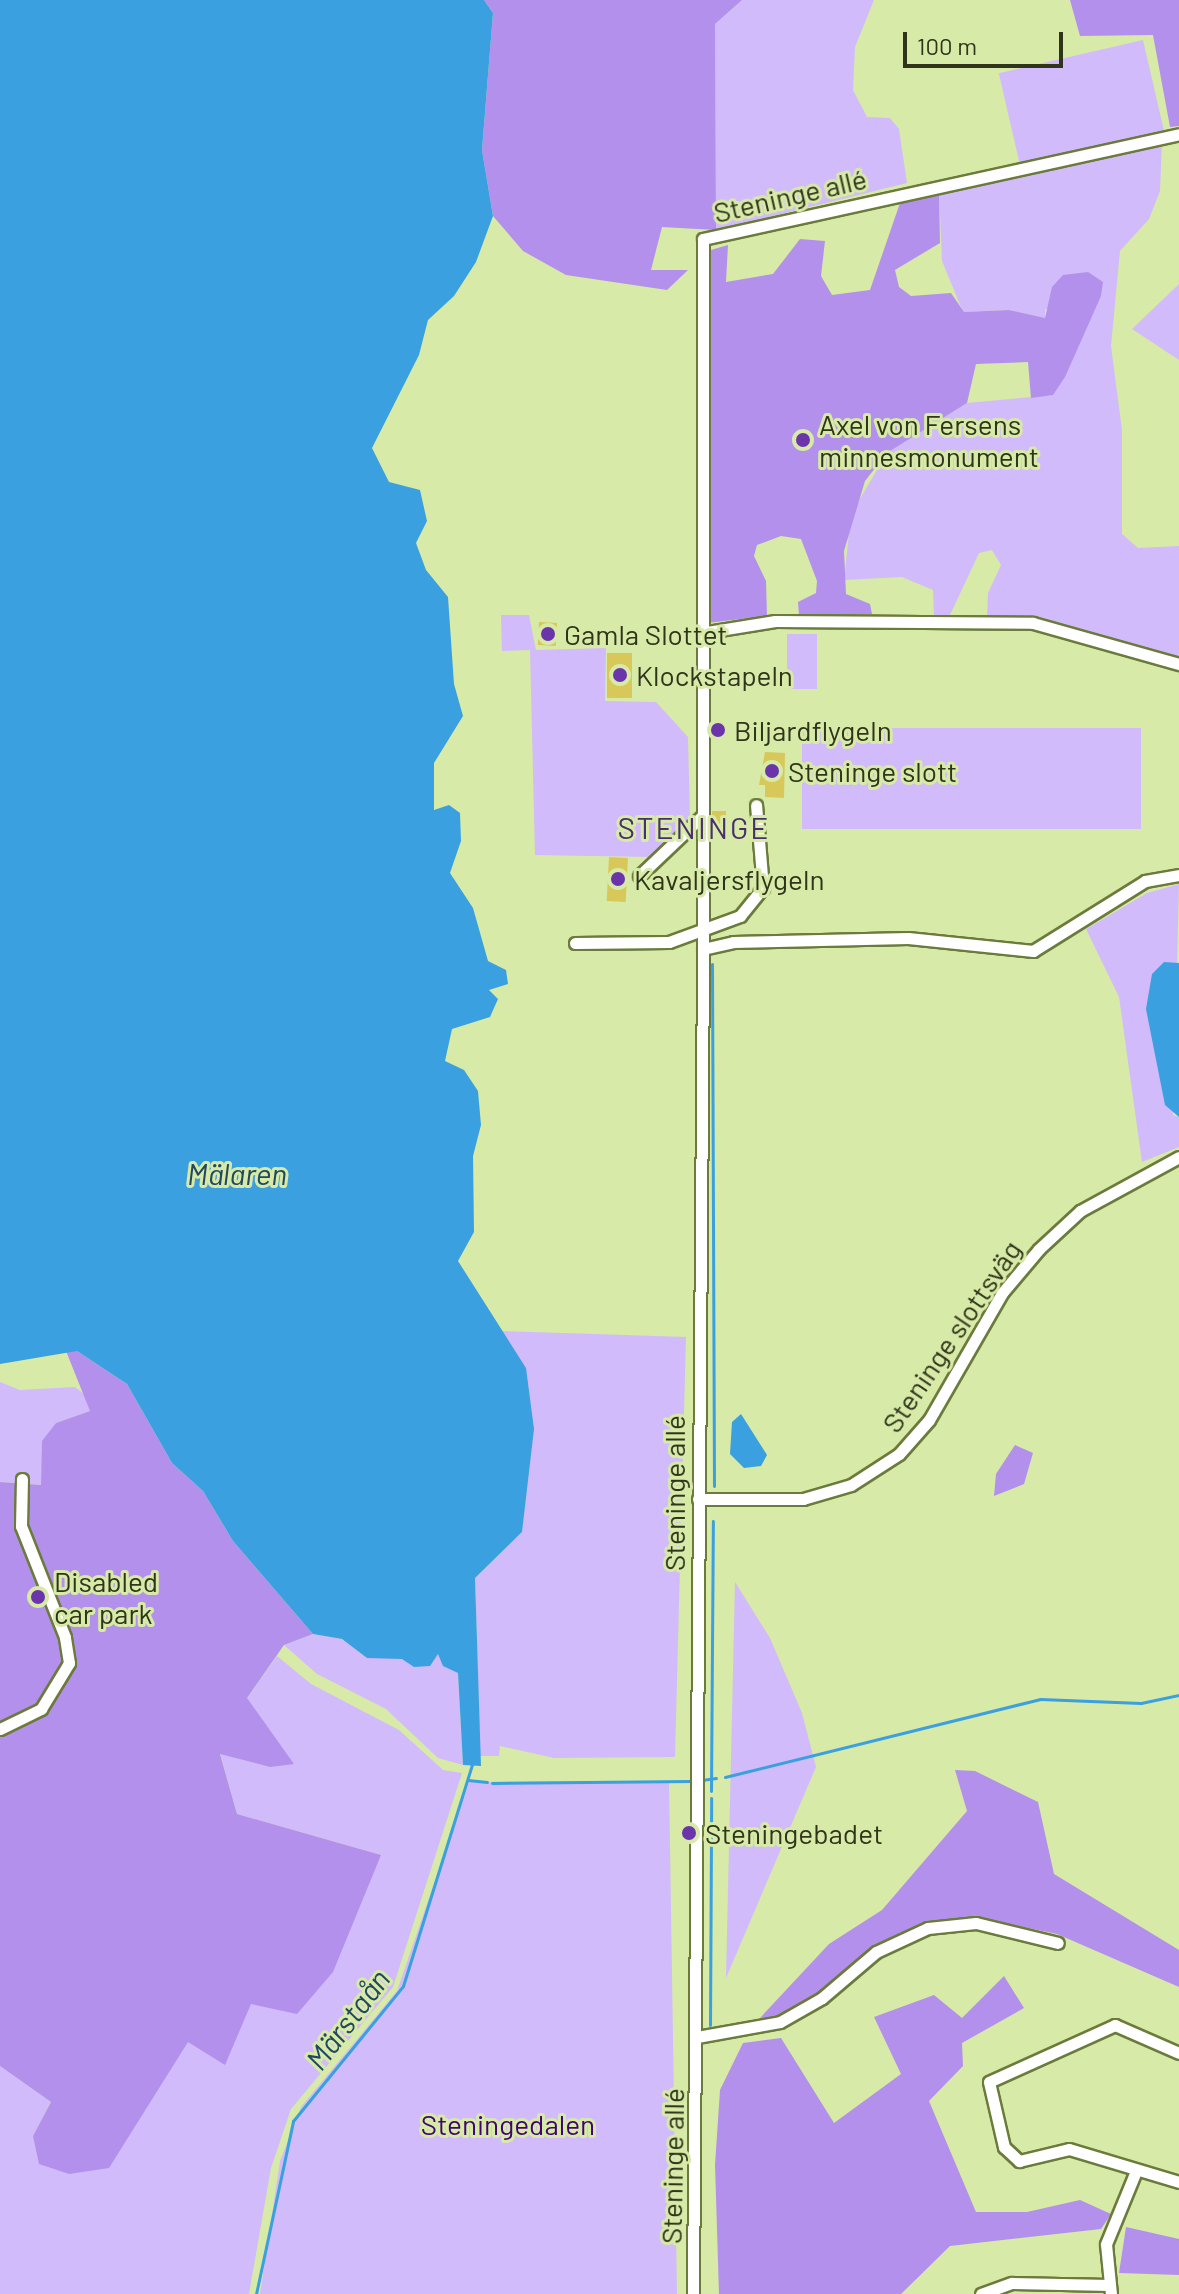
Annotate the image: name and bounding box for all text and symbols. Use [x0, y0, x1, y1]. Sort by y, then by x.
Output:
scale bar [907, 16, 1067, 66]
text: 100 m [917, 31, 977, 60]
street label: Steninge allé [710, 161, 870, 229]
place label: Axel von Fersens minnesmonument [819, 407, 1039, 473]
marker: Axel von Fersens minnesmonument [794, 431, 812, 449]
place label: Gamla Slottet [564, 617, 728, 651]
marker: Gamla Slottet [539, 625, 557, 643]
place label: Klockstapeln [636, 658, 793, 692]
marker: Klockstapeln [611, 666, 629, 684]
place label: Biljardflygeln [734, 713, 892, 747]
marker: Biljardflygeln [709, 721, 727, 739]
place label: Steninge slott [788, 754, 957, 788]
marker: Steninge slott [763, 762, 781, 780]
district label: STENINGE [618, 809, 770, 845]
place label: Kavaljersflygeln [634, 862, 824, 896]
marker: Kavaljersflygeln [609, 870, 627, 888]
water label: Mälaren [187, 1155, 287, 1191]
street label: Steninge slottsväg [874, 1234, 1028, 1438]
street label: Steninge allé [657, 1415, 691, 1571]
place label: Disabled car park [54, 1564, 158, 1630]
marker: Disabled car park [29, 1588, 47, 1606]
place label: Steningebadet [705, 1816, 883, 1850]
marker: Steningebadet [680, 1824, 698, 1842]
water label: Märstaån [297, 1961, 397, 2077]
street label: Steninge allé [654, 2088, 690, 2244]
park label: Steningedalen [421, 2107, 595, 2141]

